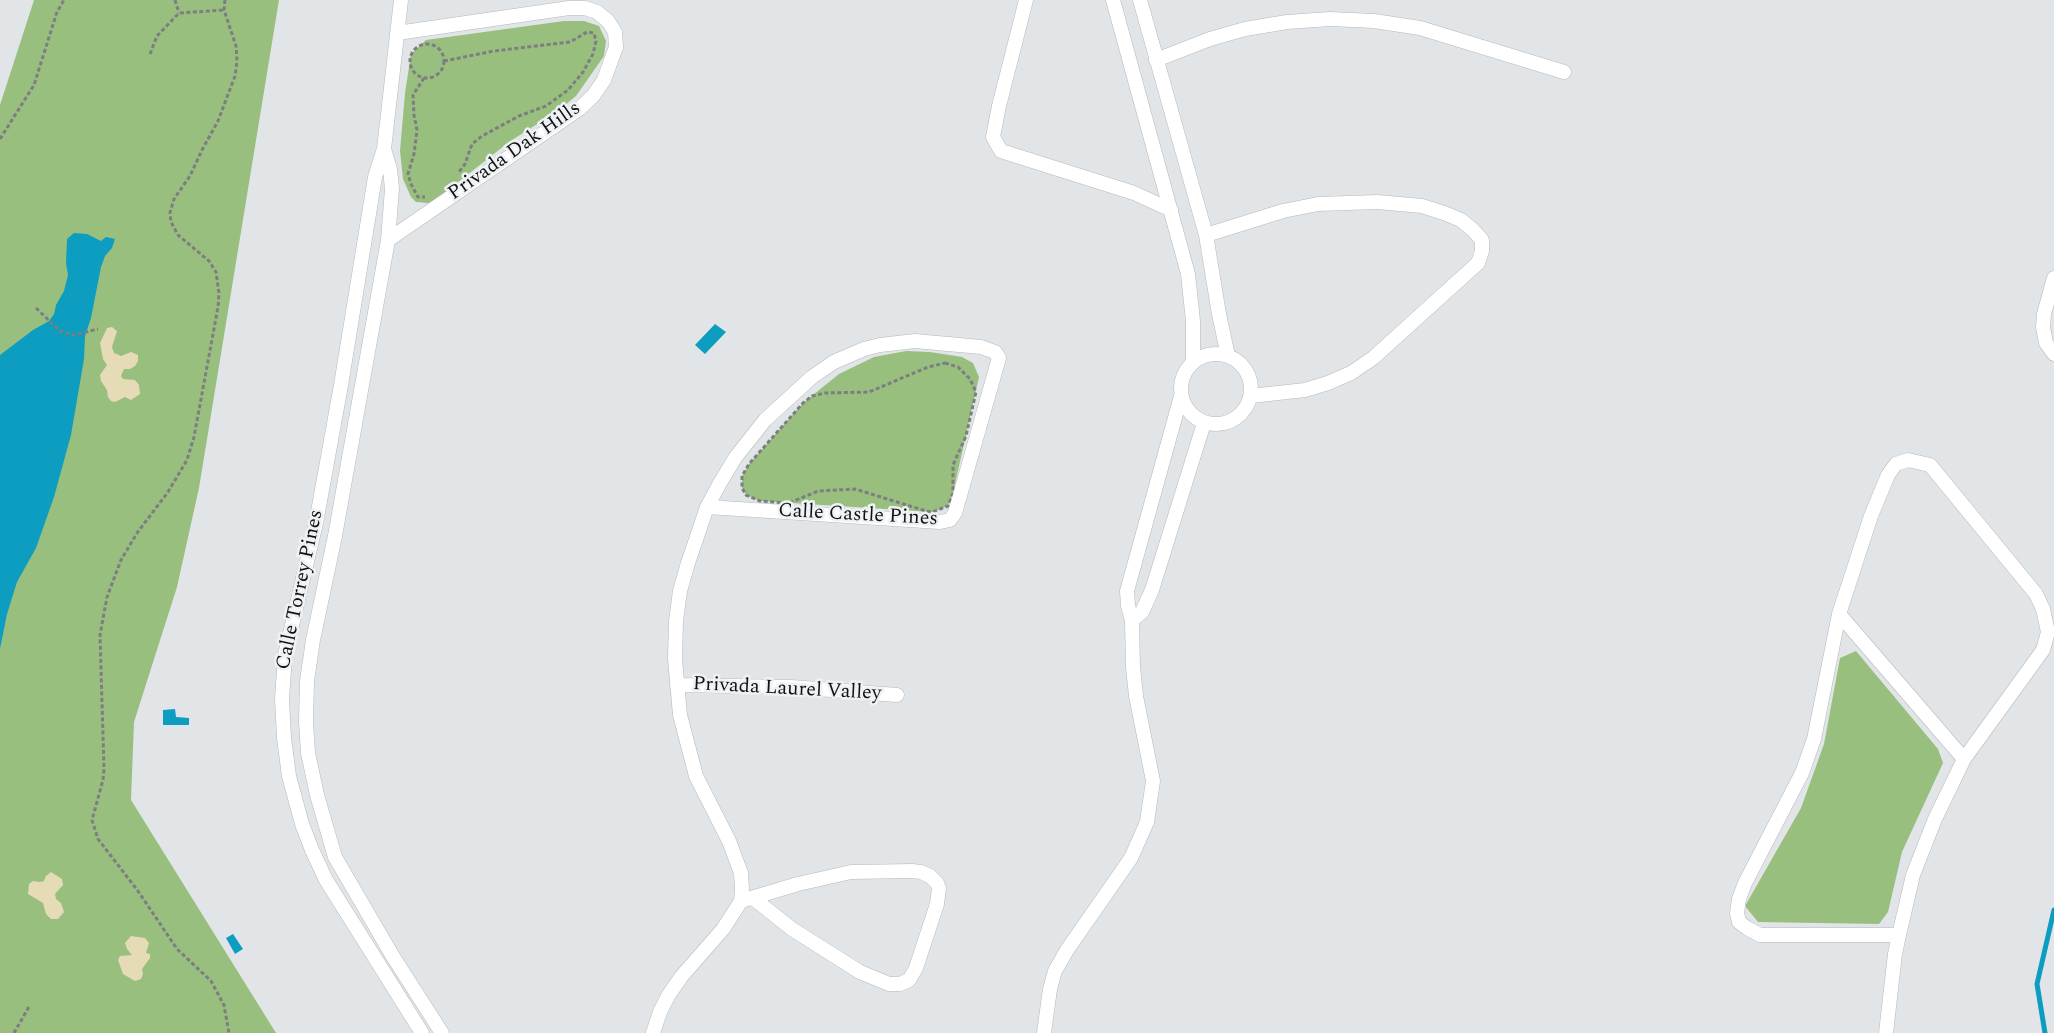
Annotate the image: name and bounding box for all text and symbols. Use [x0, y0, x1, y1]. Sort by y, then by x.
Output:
street label: Privada Dak Hills [444, 97, 586, 207]
street label: Calle Castle Pines [777, 500, 939, 532]
street label: Calle Torrey Pines [272, 508, 330, 672]
street label: Privada Laurel Valley [692, 673, 882, 707]

